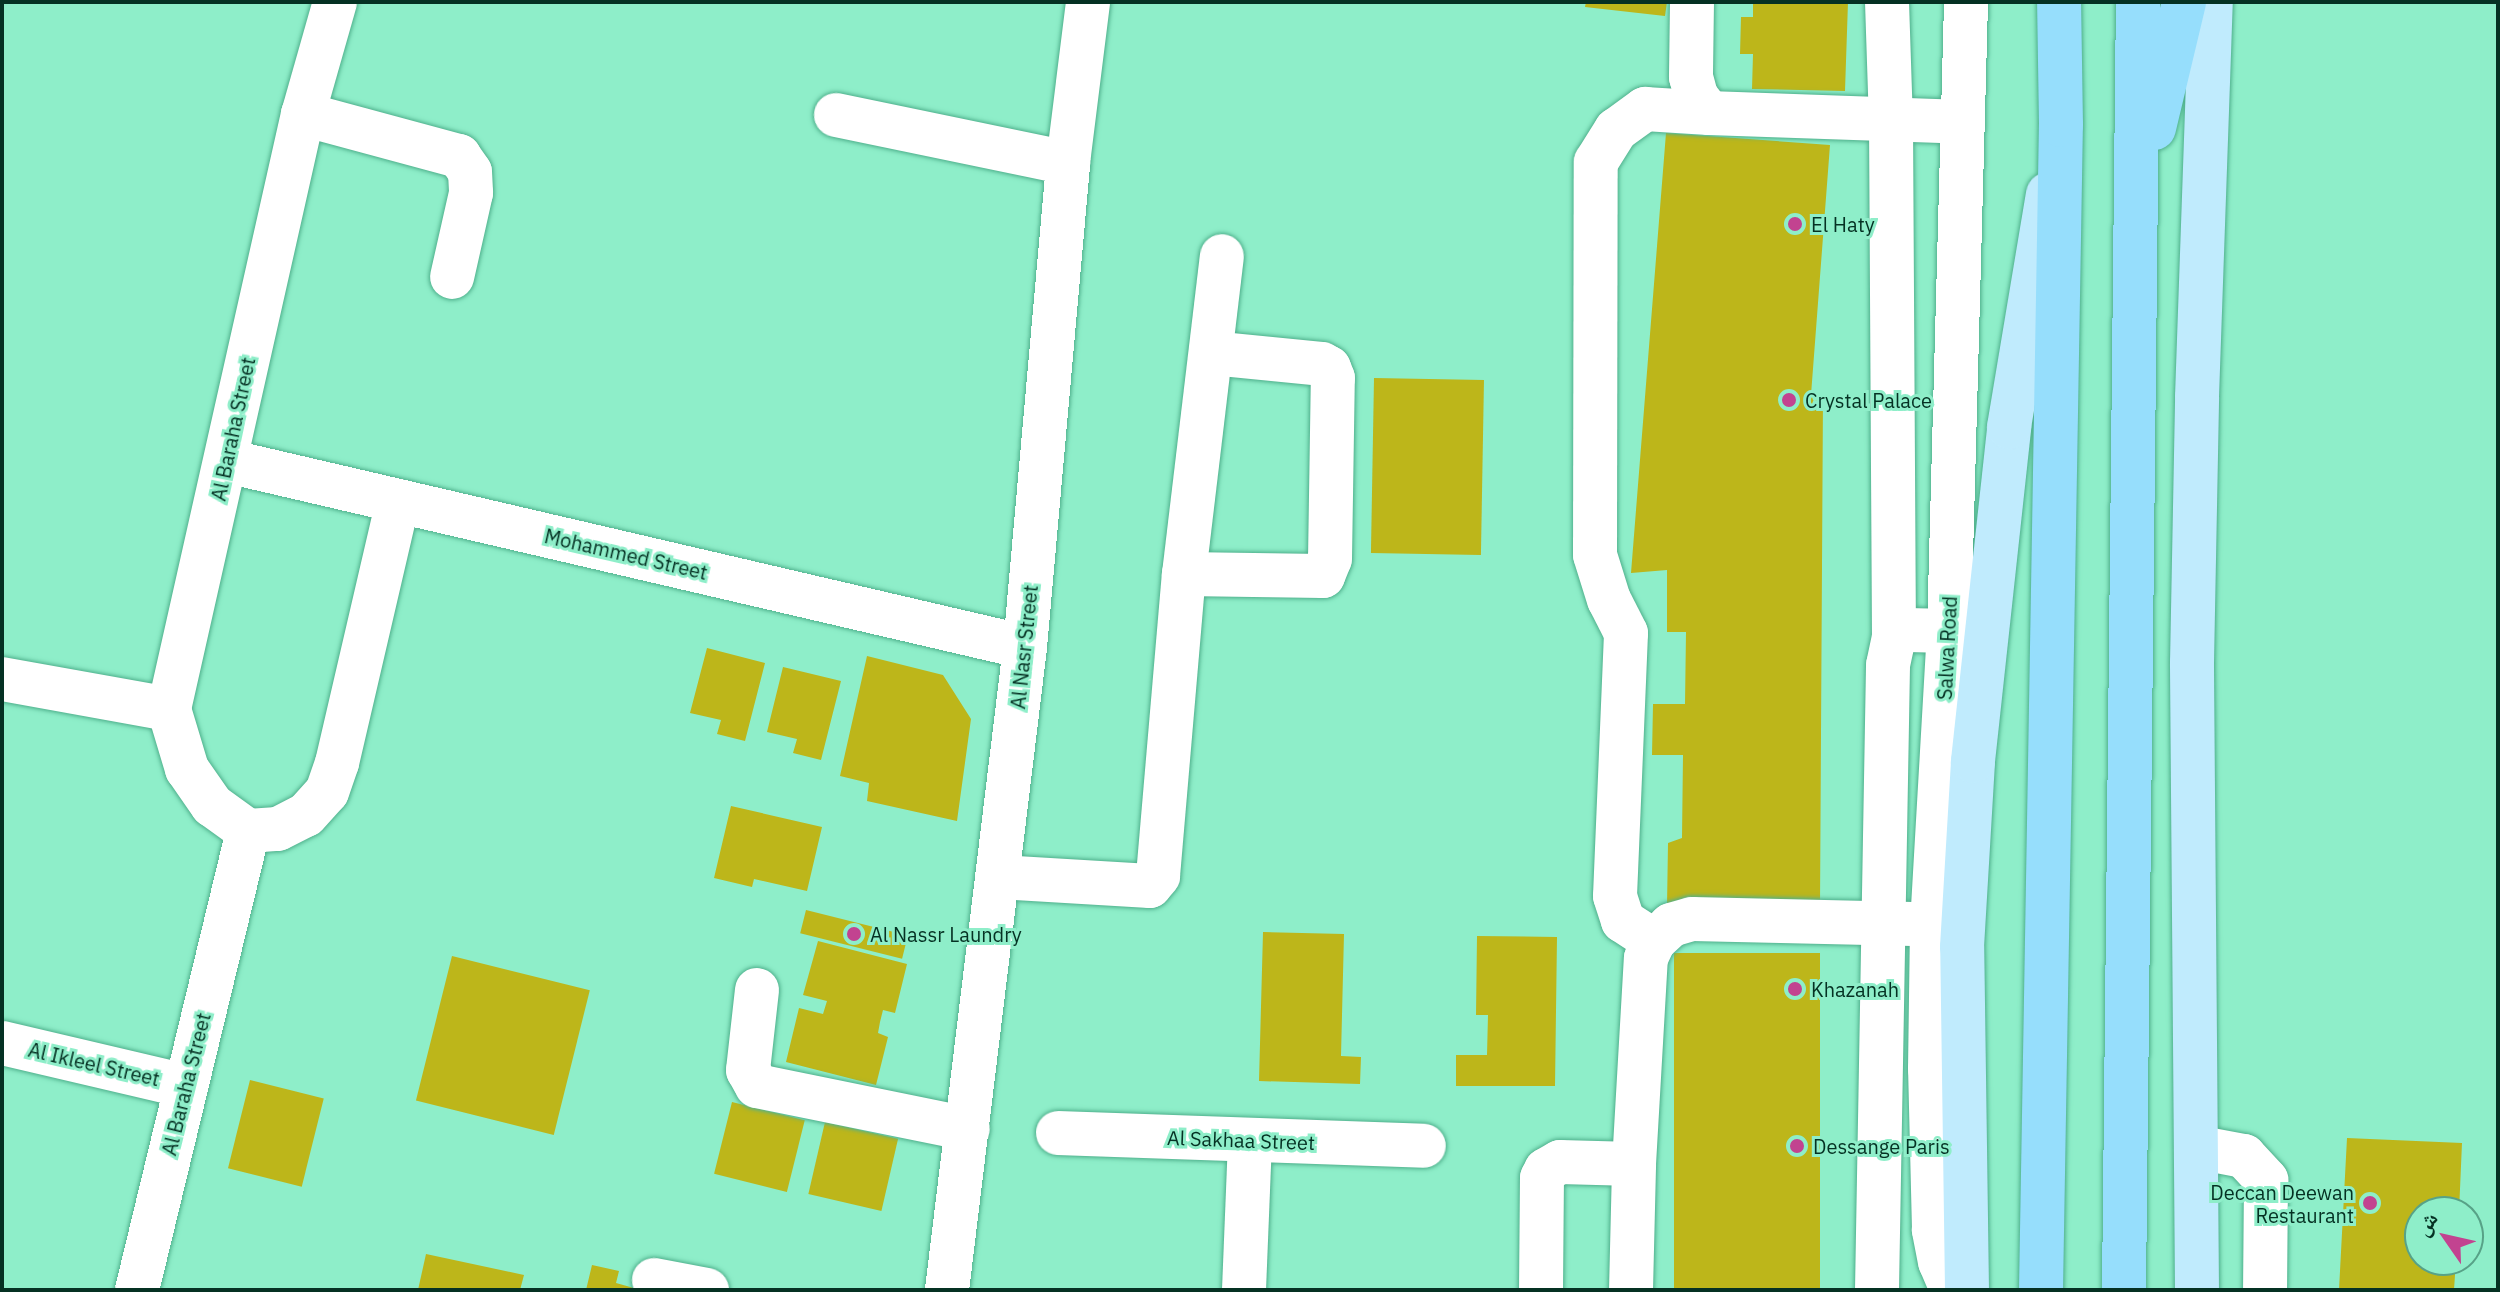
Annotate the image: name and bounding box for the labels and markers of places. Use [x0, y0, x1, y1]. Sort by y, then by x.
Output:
place label: El Haty [1811, 212, 1875, 236]
marker: El Haty [1786, 215, 1804, 233]
place label: Crystal Palace [1805, 388, 1932, 412]
marker: Crystal Palace [1780, 391, 1798, 409]
place label: Al Nassr Laundry [870, 922, 1022, 946]
marker: Al Nassr Laundry [845, 925, 863, 943]
place label: Khazanah [1811, 977, 1899, 1001]
marker: Khazanah [1786, 980, 1804, 998]
place label: Dessange Paris [1813, 1134, 1950, 1158]
marker: Dessange Paris [1788, 1137, 1806, 1155]
place label: Deccan Deewan Restaurant [2210, 1180, 2354, 1227]
marker: Deccan Deewan Restaurant [2361, 1194, 2379, 1212]

